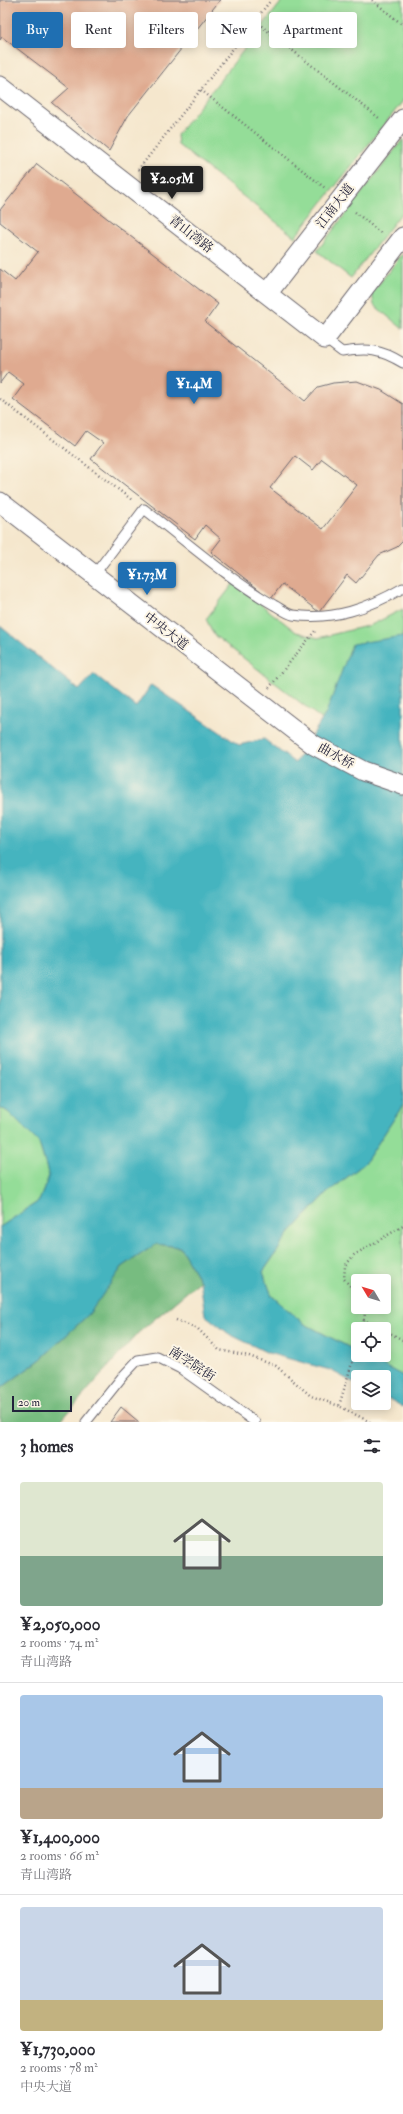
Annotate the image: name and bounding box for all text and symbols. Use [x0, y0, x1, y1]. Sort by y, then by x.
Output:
chip: Buy [12, 12, 63, 48]
chip: Rent [71, 12, 126, 48]
chip: Filters [134, 12, 198, 48]
chip: New [206, 12, 261, 48]
chip: Apartment [269, 12, 357, 48]
pin: ¥2.05M [139, 166, 205, 200]
text: ¥2.05M [150, 171, 194, 187]
street label: 江南大道 [313, 181, 357, 231]
street label: 青山湾路 [166, 212, 216, 256]
pin: ¥1.4M [166, 371, 222, 405]
text: ¥1.4M [176, 376, 212, 392]
pin: ¥1.73M [114, 562, 180, 596]
text: ¥1.73M [127, 567, 167, 583]
street label: 中央大道 [141, 609, 191, 653]
street label: 曲水桥 [315, 740, 357, 772]
north arrow [351, 1274, 391, 1314]
map controls [351, 1274, 391, 1410]
button: locate [351, 1322, 391, 1362]
street label: 南学院街 [166, 1343, 218, 1385]
button: layers [351, 1370, 391, 1410]
scale bar [12, 1394, 72, 1413]
text: 20 m [18, 1396, 40, 1409]
icon: filters [361, 1435, 383, 1457]
text: 3 homes [20, 1436, 73, 1457]
icon: home [166, 1508, 238, 1580]
text: ¥2,050,000 [20, 1614, 100, 1635]
text: 2 rooms · 74 m² [20, 1635, 98, 1651]
text: 青山湾路 [20, 1654, 72, 1670]
icon: home [166, 1721, 238, 1793]
text: ¥1,400,000 [20, 1827, 100, 1848]
text: 2 rooms · 66 m² [20, 1848, 99, 1864]
text: 青山湾路 [20, 1867, 72, 1883]
icon: home [166, 1933, 238, 2005]
text: ¥1,730,000 [20, 2039, 95, 2060]
text: 2 rooms · 78 m² [20, 2060, 98, 2076]
text: 中央大道 [20, 2079, 72, 2095]

